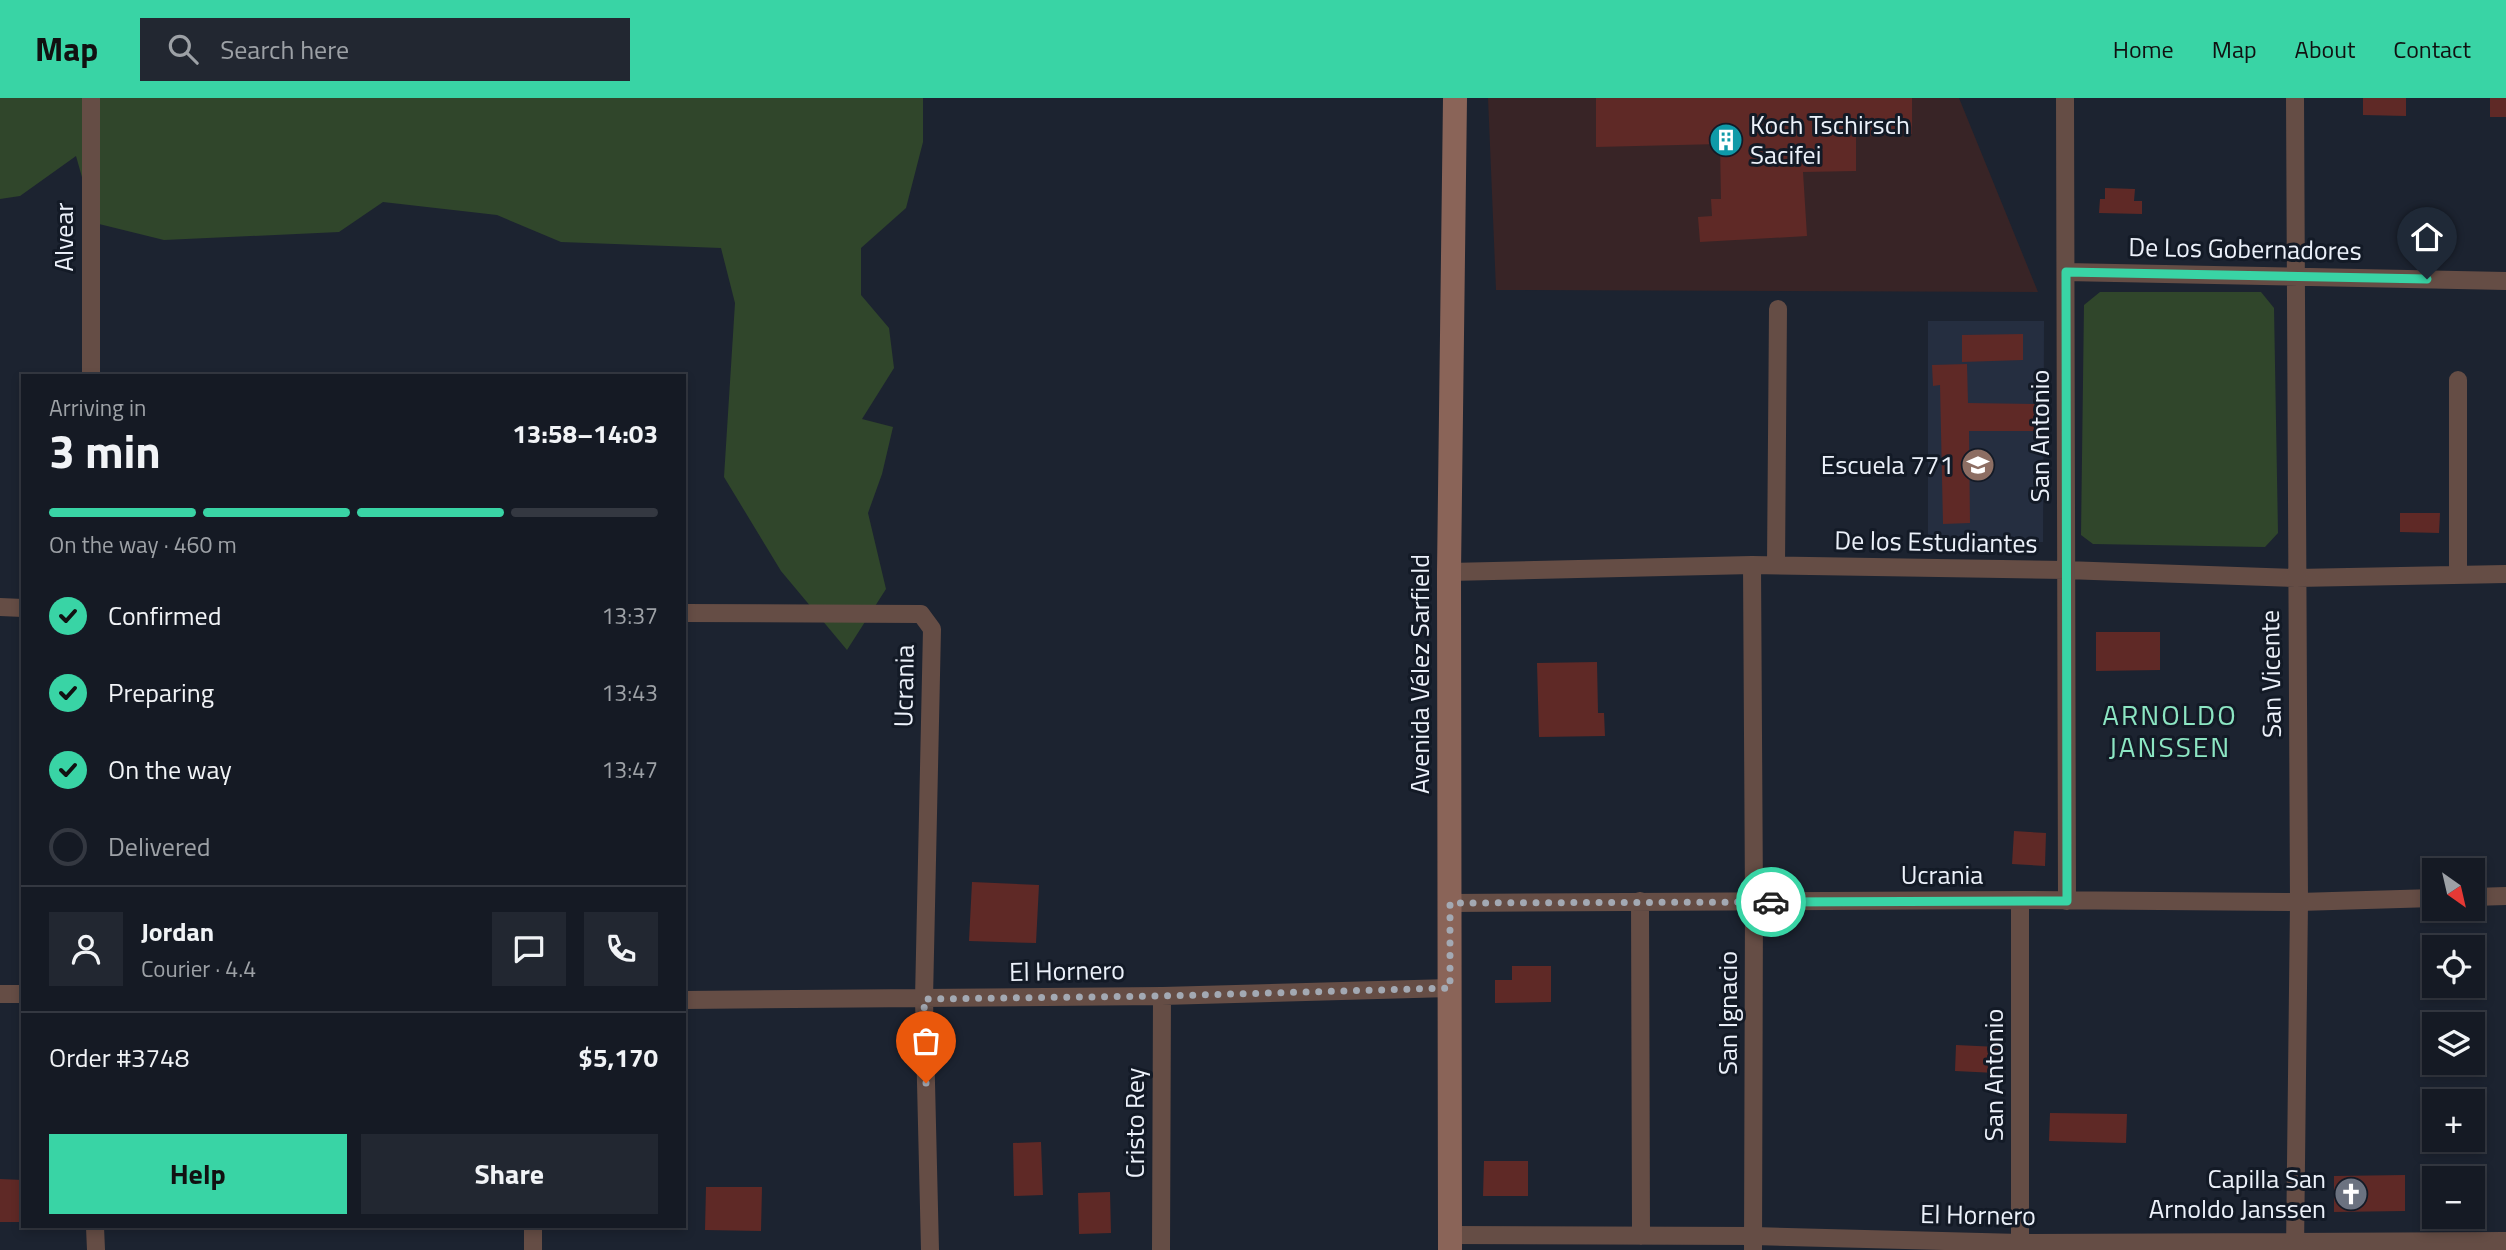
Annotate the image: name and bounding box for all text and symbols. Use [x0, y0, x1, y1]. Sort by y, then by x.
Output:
search box [140, 18, 630, 81]
text: Map [35, 24, 98, 74]
icon: search [164, 30, 202, 68]
text: Search here [220, 30, 349, 69]
text: Home [2113, 31, 2174, 67]
text: Map [2212, 31, 2257, 67]
text: About [2295, 31, 2355, 67]
text: Contact [2393, 31, 2471, 67]
place label: Koch Tschirsch Sacifei [1750, 105, 1910, 174]
building icon: Koch Tschirsch Sacifei [1707, 121, 1745, 159]
street label: Alvear [44, 203, 83, 271]
pin [2397, 207, 2457, 279]
icon: home [2408, 218, 2446, 256]
street label: De Los Gobernadores [2128, 227, 2362, 270]
street label: San Antonio [2020, 370, 2059, 502]
text: Arriving in [49, 390, 146, 425]
text: 13:58–14:03 [512, 414, 658, 453]
text: 3 min [49, 416, 161, 486]
place label: Escuela 771 [1821, 445, 1954, 484]
school or university icon: Escuela 771 [1959, 446, 1997, 484]
street label: De los Estudiantes [1834, 520, 2038, 563]
text: On the way · 460 m [49, 527, 237, 562]
street label: Avenida Vélez Sarfield [1400, 554, 1439, 794]
text: Confirmed [108, 596, 222, 635]
icon: check [49, 597, 87, 635]
text: 13:37 [601, 598, 658, 633]
street label: San Vicente [2250, 610, 2291, 738]
street label: Ucrania [883, 644, 924, 728]
text: Preparing [108, 673, 214, 712]
icon: check [49, 674, 87, 712]
text: 13:43 [601, 675, 658, 710]
district label: ARNOLDO JANSSEN [2102, 693, 2238, 768]
text: On the way [108, 750, 232, 789]
icon: check [49, 751, 87, 789]
text: 13:47 [601, 752, 658, 787]
text: Delivered [108, 827, 211, 866]
street label: Ucrania [1901, 855, 1983, 894]
north arrow [2422, 858, 2485, 920]
map controls [2422, 858, 2485, 1229]
courier [1736, 867, 1806, 937]
icon: car [1752, 883, 1790, 921]
button: person [49, 912, 123, 986]
text: Jordan [141, 912, 214, 951]
button: chat [492, 912, 566, 986]
button: phone [584, 912, 658, 986]
button: locate [2422, 935, 2485, 998]
street label: El Hornero [1009, 950, 1125, 991]
text: Courier · 4.4 [141, 951, 256, 986]
street label: San Ignacio [1708, 951, 1747, 1075]
street label: San Antonio [1974, 1009, 2013, 1141]
pin [896, 1011, 956, 1083]
button: layers [2422, 1012, 2485, 1075]
icon: bag [907, 1022, 945, 1060]
text: Order #3748 [49, 1038, 189, 1077]
text: $5,170 [578, 1038, 658, 1077]
street label: Cristo Rey [1115, 1068, 1154, 1178]
button: + [2422, 1089, 2485, 1152]
button: Help [49, 1134, 347, 1214]
button: Share [361, 1134, 658, 1214]
place label: Capilla San Arnoldo Janssen [2149, 1159, 2326, 1228]
button: − [2422, 1166, 2485, 1229]
church icon: Capilla San Arnoldo Janssen [2332, 1175, 2370, 1213]
street label: El Hornero [1920, 1194, 2036, 1235]

